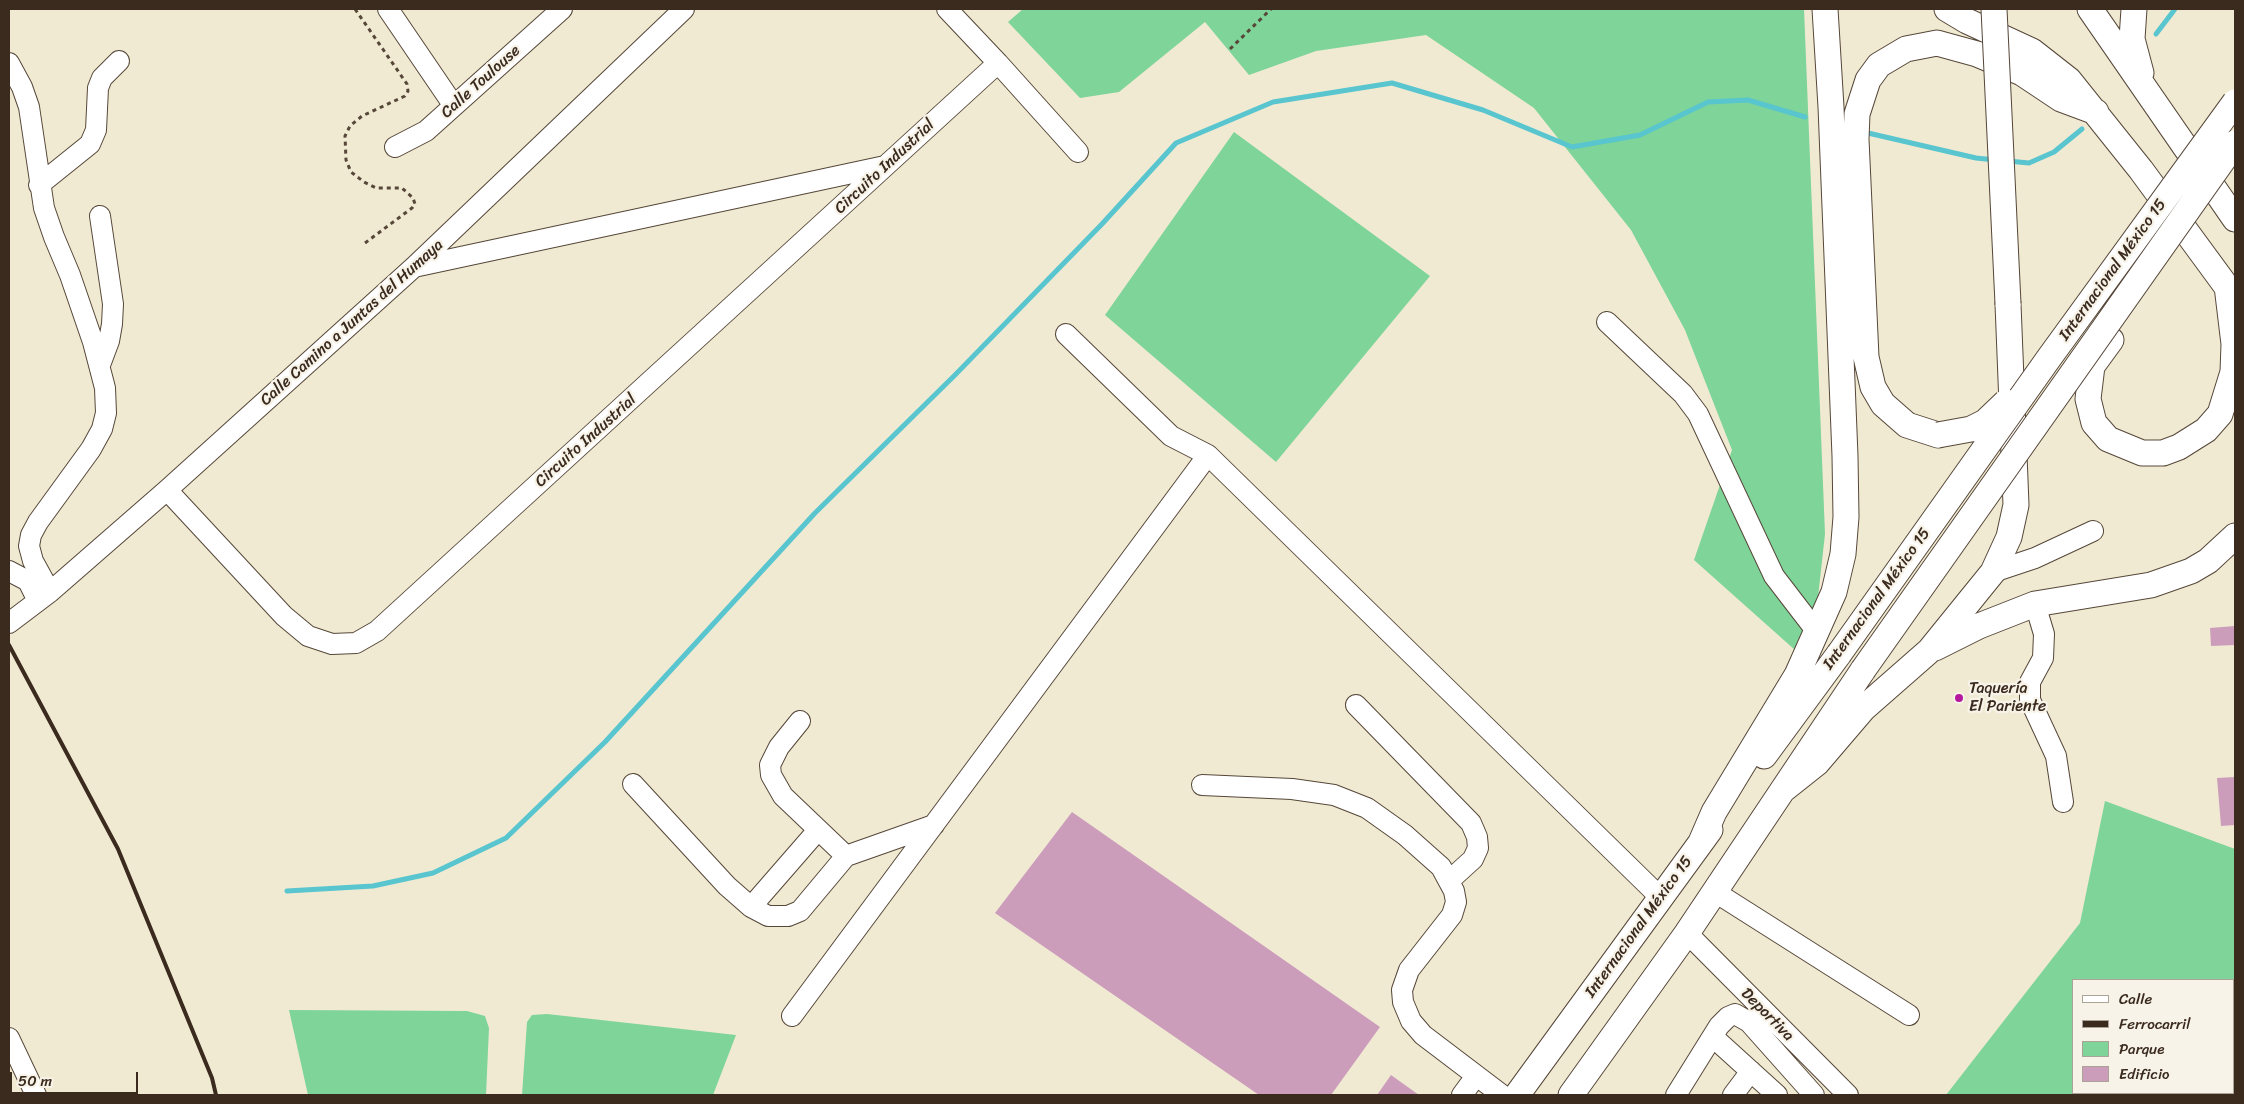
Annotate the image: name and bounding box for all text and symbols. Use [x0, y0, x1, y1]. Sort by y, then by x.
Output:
street label: Calle Toulouse [437, 41, 525, 123]
street label: Circuito Industrial [831, 116, 939, 218]
street label: Internacional México 15 [2055, 196, 2171, 344]
street label: Calle Camino a Juntas del Humaya [257, 236, 447, 410]
street label: Circuito Industrial [531, 390, 641, 492]
street label: Internacional México 15 [1819, 525, 1935, 673]
place label: Taquería El Pariente [1969, 679, 2046, 717]
marker: Taquería El Pariente [1953, 692, 1965, 704]
street label: Internacional México 15 [1581, 853, 1697, 1001]
legend [2072, 979, 2234, 1094]
street label: Deportiva [1736, 984, 1798, 1046]
text: Calle [2119, 986, 2152, 1012]
text: Ferrocarril [2119, 1011, 2191, 1037]
text: Parque [2119, 1036, 2164, 1062]
text: Edificio [2119, 1061, 2170, 1087]
scale bar [12, 1062, 140, 1094]
text: 50 m [18, 1068, 52, 1094]

